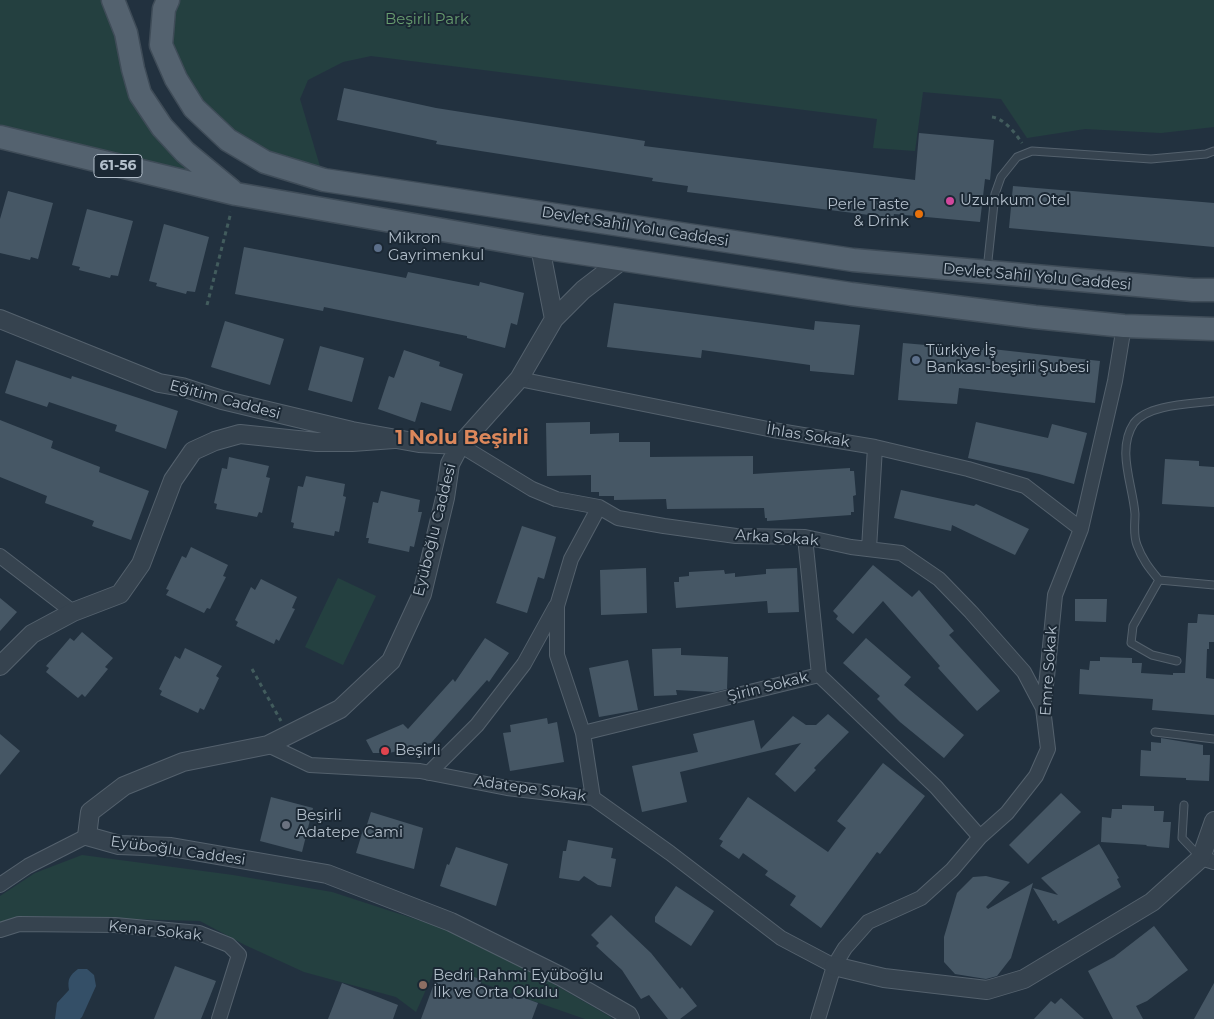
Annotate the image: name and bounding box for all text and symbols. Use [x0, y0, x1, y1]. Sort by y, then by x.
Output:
park label: Beşirli Park [385, 11, 469, 29]
road number: 61-56 [94, 154, 142, 178]
place label: Uzunkum Otel [960, 192, 1070, 210]
marker: Uzunkum Otel [944, 195, 956, 207]
place label: Perle Taste & Drink [827, 196, 909, 231]
street label: Devlet Sahil Yolu Caddesi [540, 203, 730, 251]
marker: Perle Taste & Drink [913, 208, 925, 220]
place label: Mikron Gayrimenkul [388, 230, 484, 265]
marker: Mikron Gayrimenkul [372, 242, 384, 254]
street label: Devlet Sahil Yolu Caddesi [942, 260, 1132, 294]
place label: Türkiye İş Bankası-beşirli Şubesi [926, 342, 1089, 377]
marker: Türkiye İş Bankası-beşirli Şubesi [910, 354, 922, 366]
street label: Eğitim Caddesi [168, 377, 282, 423]
street label: İhlas Sokak [765, 421, 851, 451]
district label: 1 Nolu Beşirli [395, 426, 529, 450]
street label: Eyüboğlu Caddesi [410, 462, 460, 598]
street label: Arka Sokak [735, 526, 819, 550]
street label: Emre Sokak [1037, 625, 1061, 717]
street label: Şirin Sokak [726, 668, 810, 706]
place label: Beşirli [395, 742, 441, 760]
marker: Beşirli [379, 745, 391, 757]
street label: Adatepe Sokak [473, 772, 587, 806]
place label: Beşirli Adatepe Cami [296, 807, 403, 842]
marker: Beşirli Adatepe Cami [280, 819, 292, 831]
street label: Eyüboğlu Caddesi [109, 833, 247, 869]
street label: Kenar Sokak [108, 917, 202, 945]
place label: Bedri Rahmi Eyüboğlu İlk ve Orta Okulu [433, 967, 603, 1002]
marker: Bedri Rahmi Eyüboğlu İlk ve Orta Okulu [417, 979, 429, 991]

